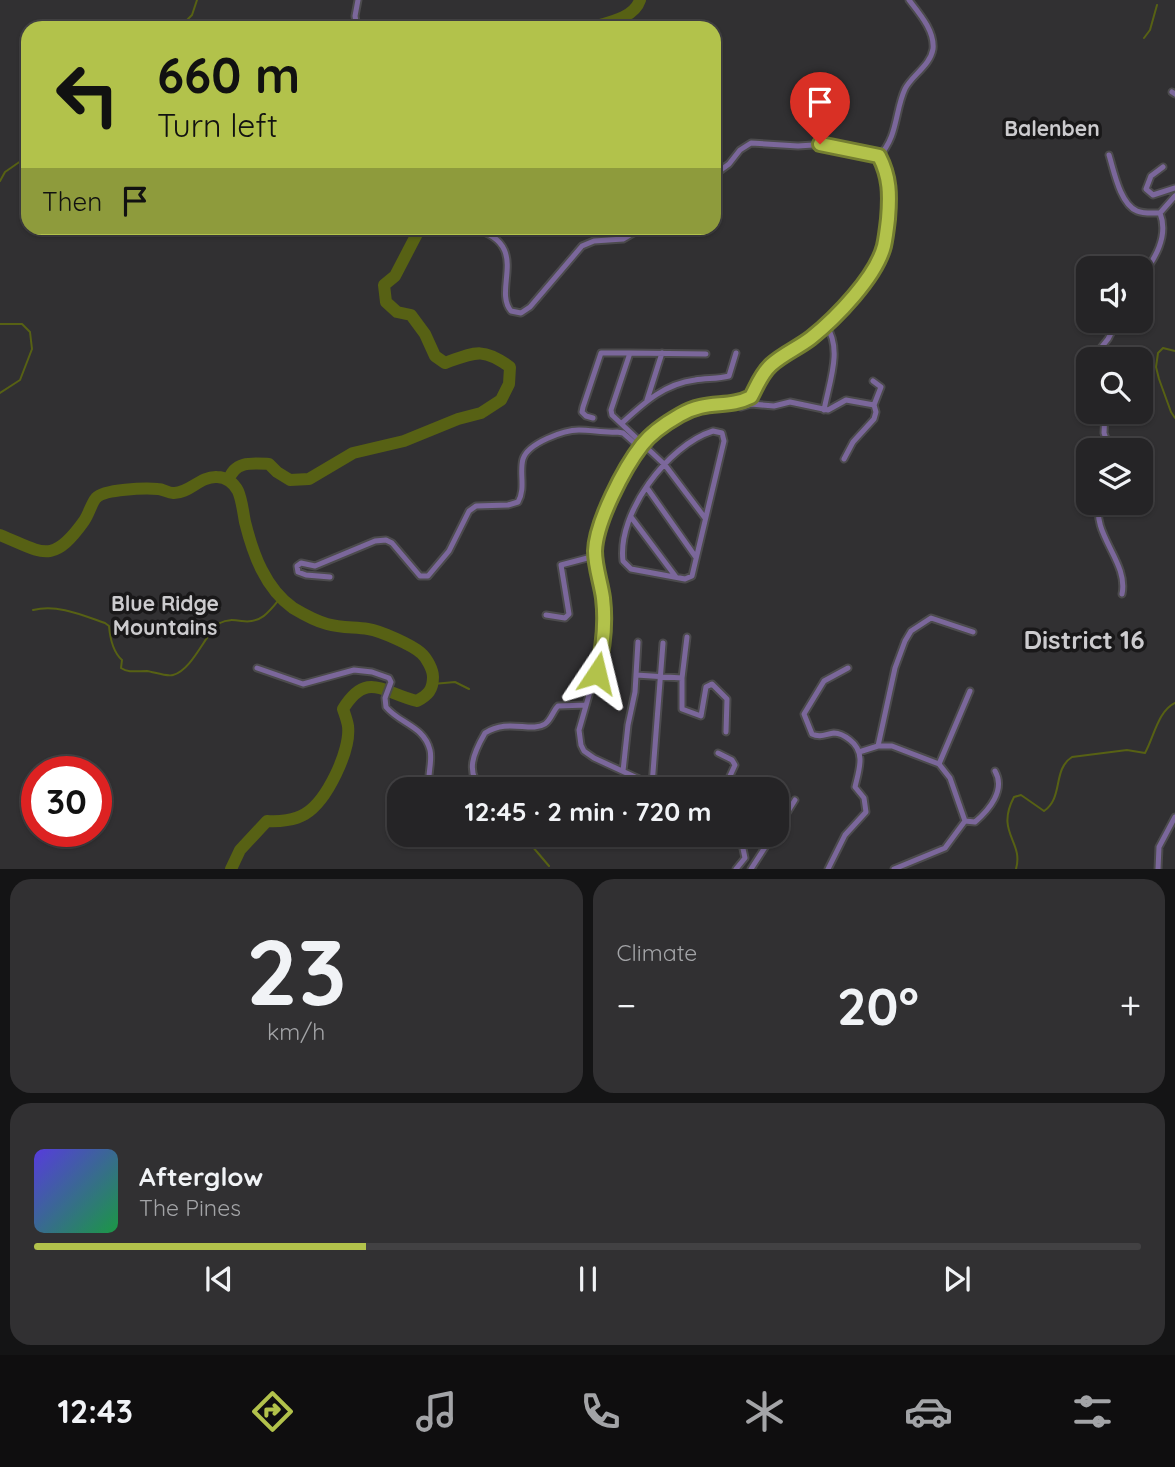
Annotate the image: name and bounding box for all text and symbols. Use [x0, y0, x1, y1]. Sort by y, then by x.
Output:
text: 660 m [157, 44, 300, 105]
icon: left [42, 49, 133, 140]
pin [790, 72, 850, 144]
icon: arrive [801, 83, 839, 121]
text: Turn left [157, 105, 278, 145]
district label: Balenben [1004, 115, 1100, 141]
icon: arrive [116, 182, 154, 220]
text: Then [42, 185, 102, 218]
map controls [1076, 256, 1153, 515]
button: sound [1076, 256, 1153, 333]
button: search [1076, 347, 1153, 424]
button: layers [1076, 438, 1153, 515]
district label: Blue Ridge Mountains [111, 590, 219, 640]
district label: District 16 [1023, 623, 1145, 656]
position arrow [560, 636, 634, 710]
speed limit sign: 30 [21, 756, 112, 847]
text: 12:45 · 2 min · 720 m [465, 795, 711, 828]
text: 23 [246, 914, 347, 1028]
text: Climate [617, 938, 697, 967]
text: 20° [837, 973, 919, 1038]
text: − [617, 981, 636, 1029]
text: + [1120, 981, 1141, 1029]
text: km/h [267, 1017, 325, 1046]
text: Afterglow [139, 1160, 263, 1193]
text: The Pines [139, 1193, 241, 1222]
icon: previous [200, 1260, 238, 1298]
icon: pause [569, 1260, 607, 1298]
icon: next [938, 1260, 976, 1298]
icon: directions [248, 1387, 297, 1436]
icon: music [412, 1387, 461, 1436]
icon: phone [576, 1387, 625, 1436]
icon: climate [740, 1387, 789, 1436]
icon: car [904, 1387, 953, 1436]
icon: filters [1068, 1387, 1117, 1436]
text: 12:43 [58, 1391, 133, 1431]

